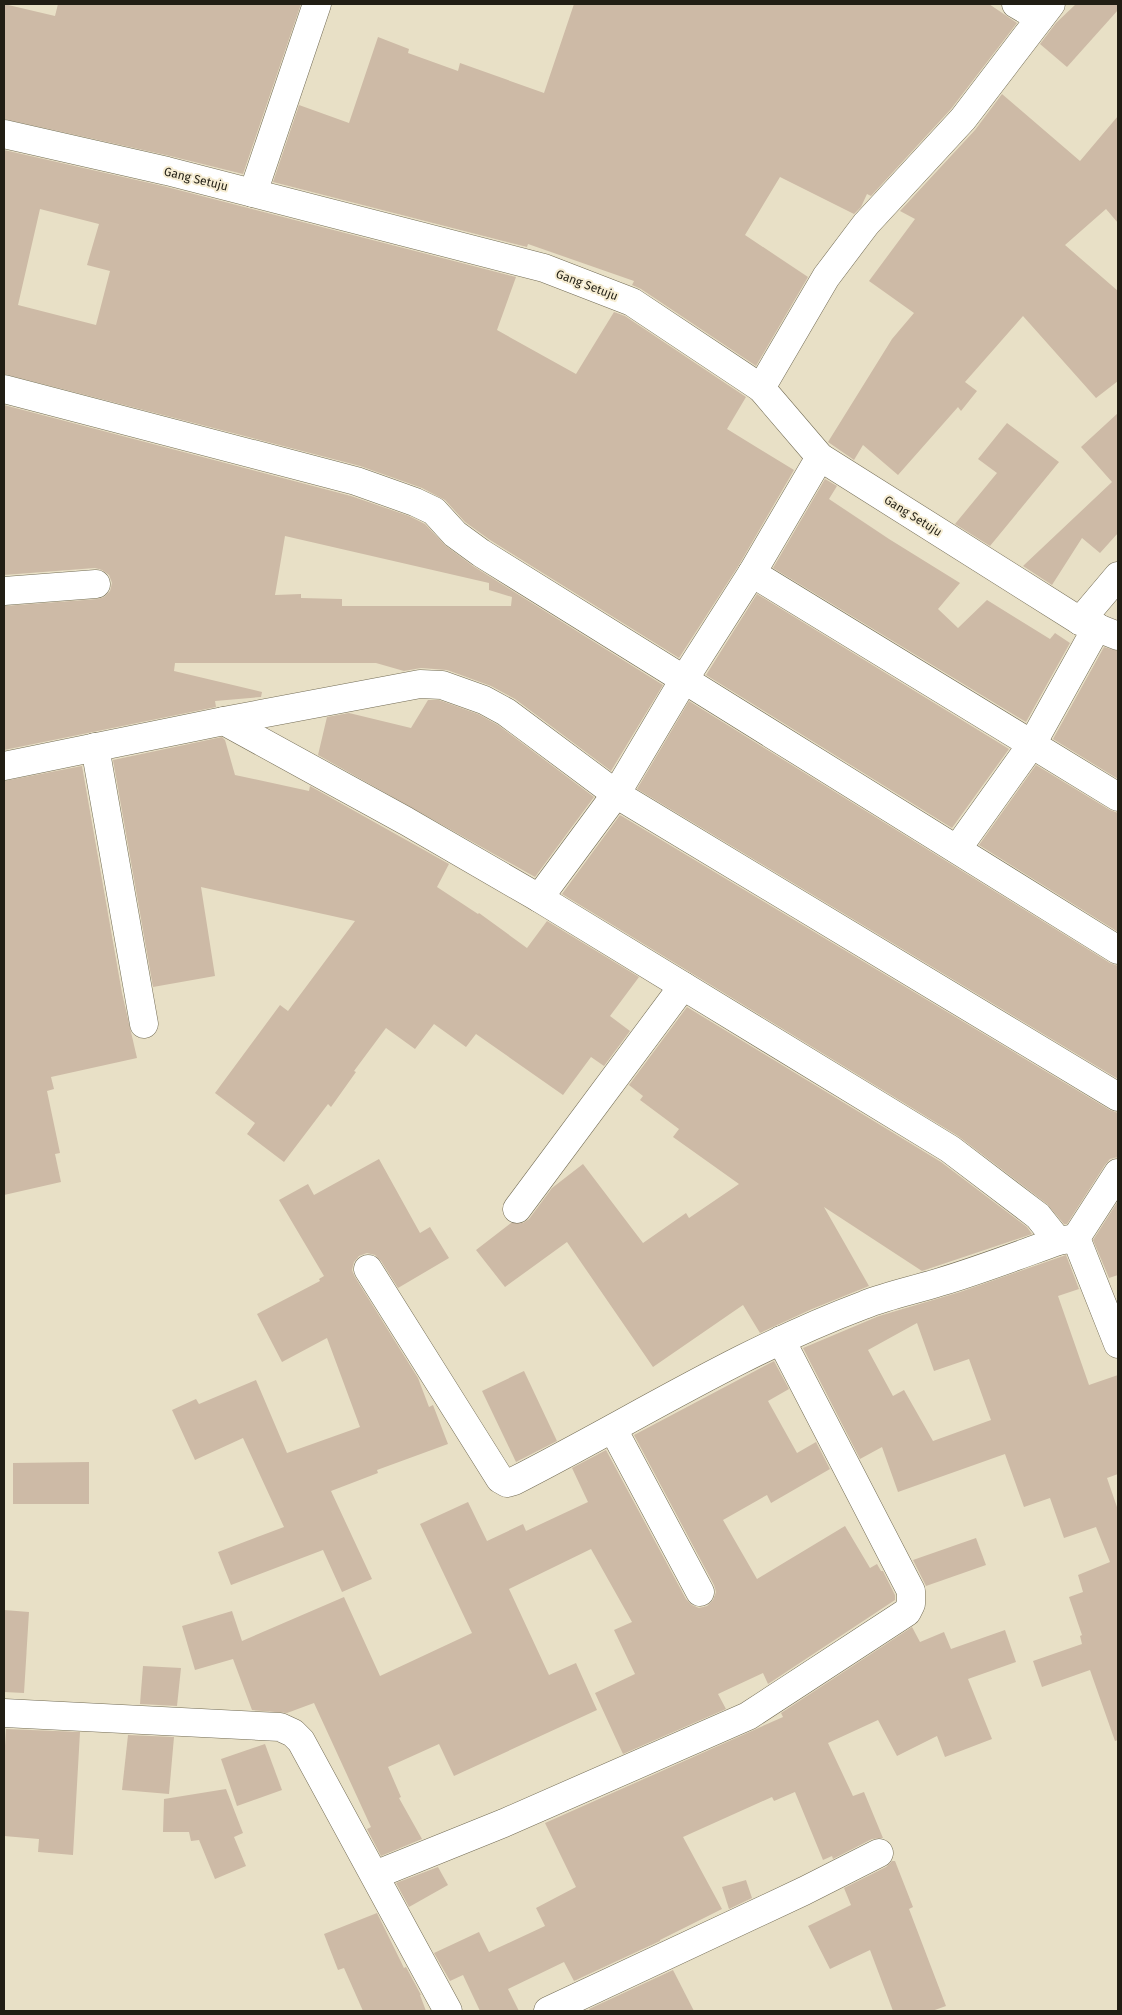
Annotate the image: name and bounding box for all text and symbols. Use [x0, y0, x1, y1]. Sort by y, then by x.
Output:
street label: Gang Setuju [163, 164, 229, 194]
street label: Gang Setuju [554, 267, 620, 303]
street label: Gang Setuju [882, 493, 944, 539]

